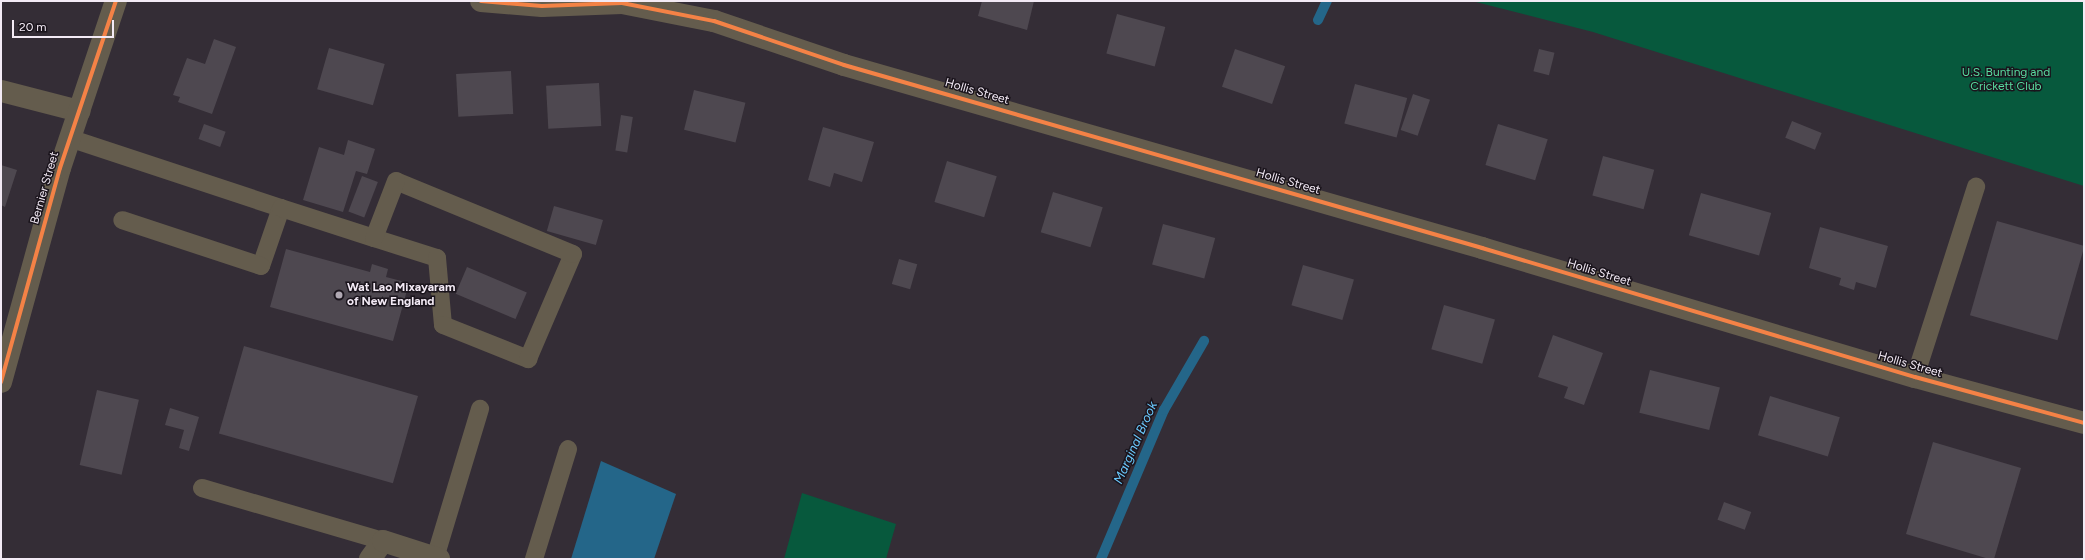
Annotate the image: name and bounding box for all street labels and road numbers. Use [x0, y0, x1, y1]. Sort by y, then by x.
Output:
street label: Hollis Street [943, 76, 1011, 108]
street label: Bernier Street [28, 150, 62, 226]
street label: Hollis Street [1254, 166, 1322, 198]
street label: Hollis Street [1565, 256, 1633, 290]
street label: Hollis Street [1876, 349, 1944, 381]

